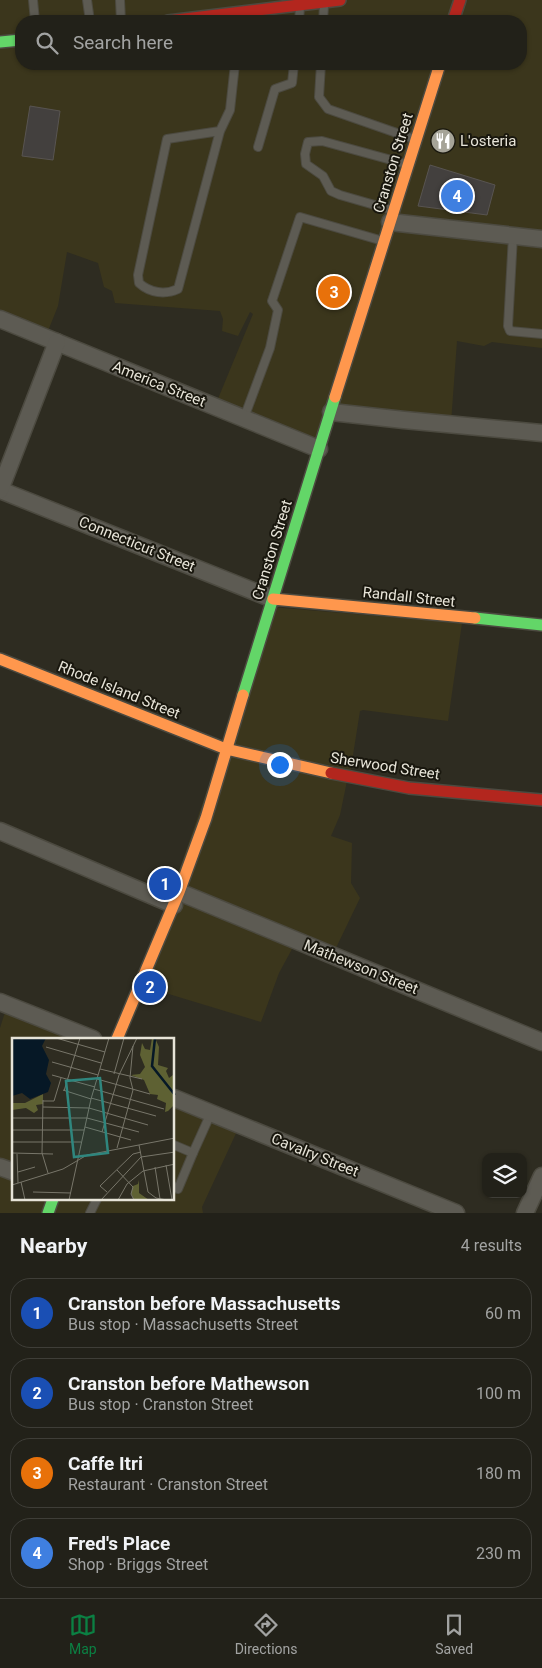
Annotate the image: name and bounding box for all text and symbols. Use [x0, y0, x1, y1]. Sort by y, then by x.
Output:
search box [15, 15, 527, 70]
icon: search [33, 29, 61, 57]
text: Search here [73, 31, 173, 54]
street label: Cranston Street [369, 111, 417, 215]
restaurant icon: L'osteria [430, 128, 456, 154]
place label: L'osteria [460, 132, 516, 150]
pin: 4 [441, 177, 473, 215]
pin: 3 [318, 273, 350, 311]
street label: America Street [110, 357, 208, 411]
street label: Cranston Street [248, 498, 296, 602]
street label: Connecticut Street [76, 513, 198, 576]
street label: Randall Street [362, 583, 456, 611]
street label: Rhode Island Street [55, 657, 183, 723]
street label: Sherwood Street [329, 748, 441, 784]
your location [267, 752, 293, 778]
pin: 1 [149, 865, 181, 903]
street label: Mathewson Street [301, 936, 421, 998]
pin: 2 [134, 968, 166, 1006]
inset map [12, 1038, 175, 1200]
street label: Cavalry Street [269, 1129, 361, 1181]
map controls [482, 1153, 527, 1198]
button: layers [482, 1153, 527, 1198]
text: Nearby [20, 1234, 87, 1258]
text: 4 results [461, 1236, 522, 1255]
text: Cranston before Massachusetts [68, 1292, 341, 1315]
text: 1 [32, 1304, 42, 1323]
text: 60 m [485, 1304, 521, 1323]
text: Bus stop · Massachusetts Street [68, 1315, 298, 1334]
text: Cranston before Mathewson [68, 1372, 309, 1395]
text: 2 [32, 1384, 42, 1403]
text: 100 m [476, 1384, 521, 1403]
text: Bus stop · Cranston Street [68, 1395, 253, 1414]
text: Caffe Itri [68, 1452, 143, 1475]
text: 3 [32, 1464, 42, 1483]
text: 180 m [476, 1464, 521, 1483]
text: Restaurant · Cranston Street [68, 1475, 268, 1494]
text: Fred's Place [68, 1532, 170, 1555]
text: 4 [32, 1544, 42, 1563]
text: 230 m [476, 1544, 521, 1563]
text: Shop · Briggs Street [68, 1555, 208, 1574]
tab: Map [69, 1611, 97, 1657]
tab: Directions [235, 1611, 298, 1657]
tab: Saved [435, 1611, 473, 1657]

